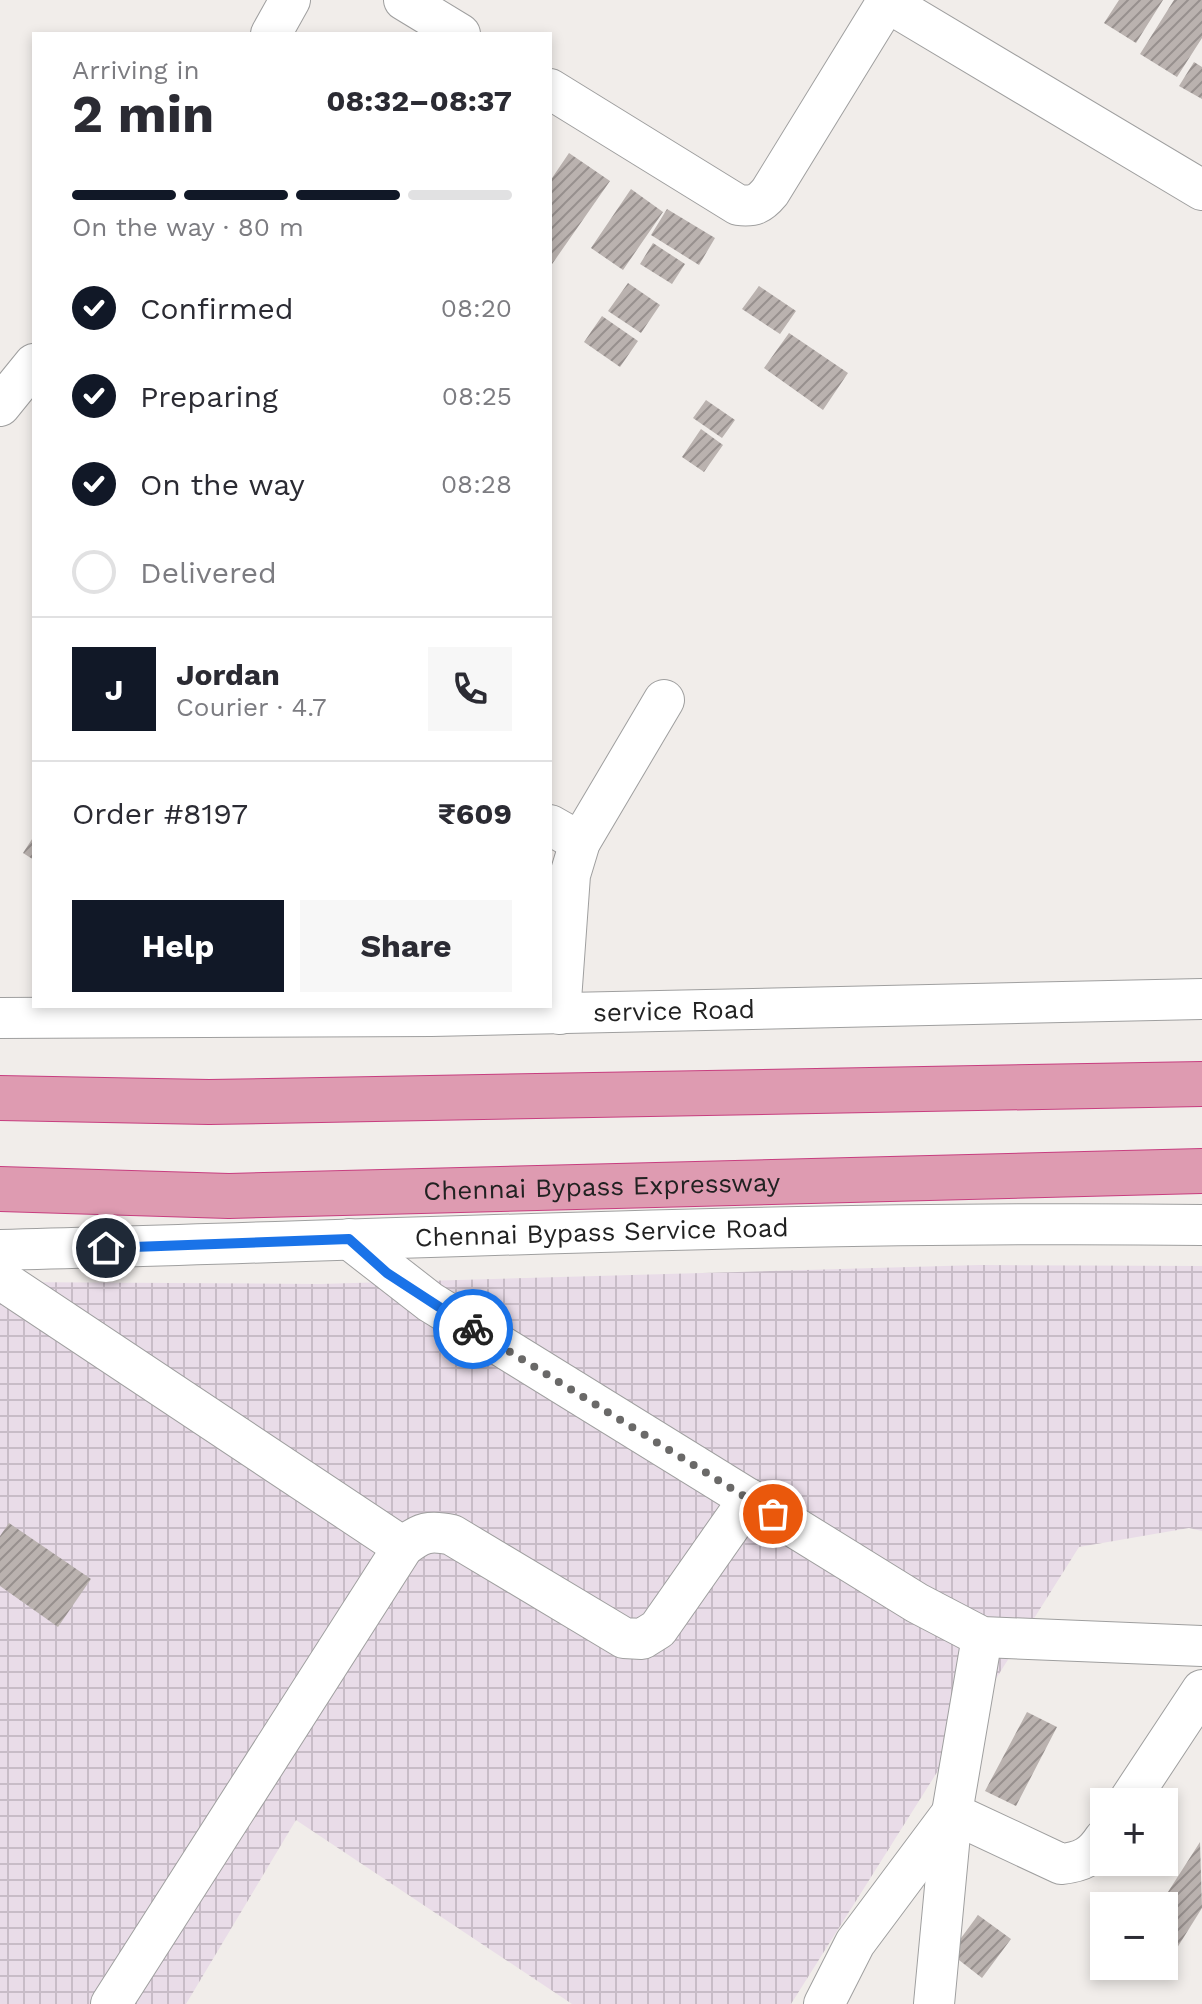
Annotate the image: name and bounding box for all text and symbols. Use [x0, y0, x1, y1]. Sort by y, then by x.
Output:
text: Arriving in [72, 55, 200, 85]
text: 08:32–08:37 [326, 83, 512, 118]
text: 2 min [72, 84, 214, 145]
text: On the way · 80 m [72, 212, 304, 242]
icon: check [72, 286, 116, 330]
text: Confirmed [140, 291, 294, 326]
text: 08:20 [441, 293, 512, 323]
icon: check [72, 374, 116, 418]
text: Preparing [140, 379, 278, 414]
text: 08:25 [442, 381, 512, 411]
icon: check [72, 462, 116, 506]
text: On the way [140, 467, 305, 502]
text: 08:28 [441, 469, 512, 499]
text: Delivered [140, 555, 277, 590]
button: phone [428, 647, 512, 731]
text: Jordan [176, 657, 280, 692]
text: J [105, 672, 123, 707]
text: Courier · 4.7 [176, 692, 326, 722]
text: Order #8197 [72, 796, 248, 831]
text: ₹609 [438, 796, 512, 831]
button: Help [72, 900, 284, 992]
button: Share [300, 900, 512, 992]
street label: service Road [593, 994, 755, 1027]
street label: Chennai Bypass Expressway [423, 1167, 781, 1206]
street label: Chennai Bypass Service Road [414, 1212, 789, 1253]
pin [72, 1214, 140, 1282]
icon: home [84, 1226, 128, 1270]
courier [433, 1289, 513, 1369]
icon: bike [451, 1307, 495, 1351]
pin [739, 1480, 807, 1548]
icon: bag [751, 1492, 795, 1536]
map controls [1090, 1788, 1178, 1980]
button: + [1090, 1788, 1178, 1876]
button: − [1090, 1892, 1178, 1980]

